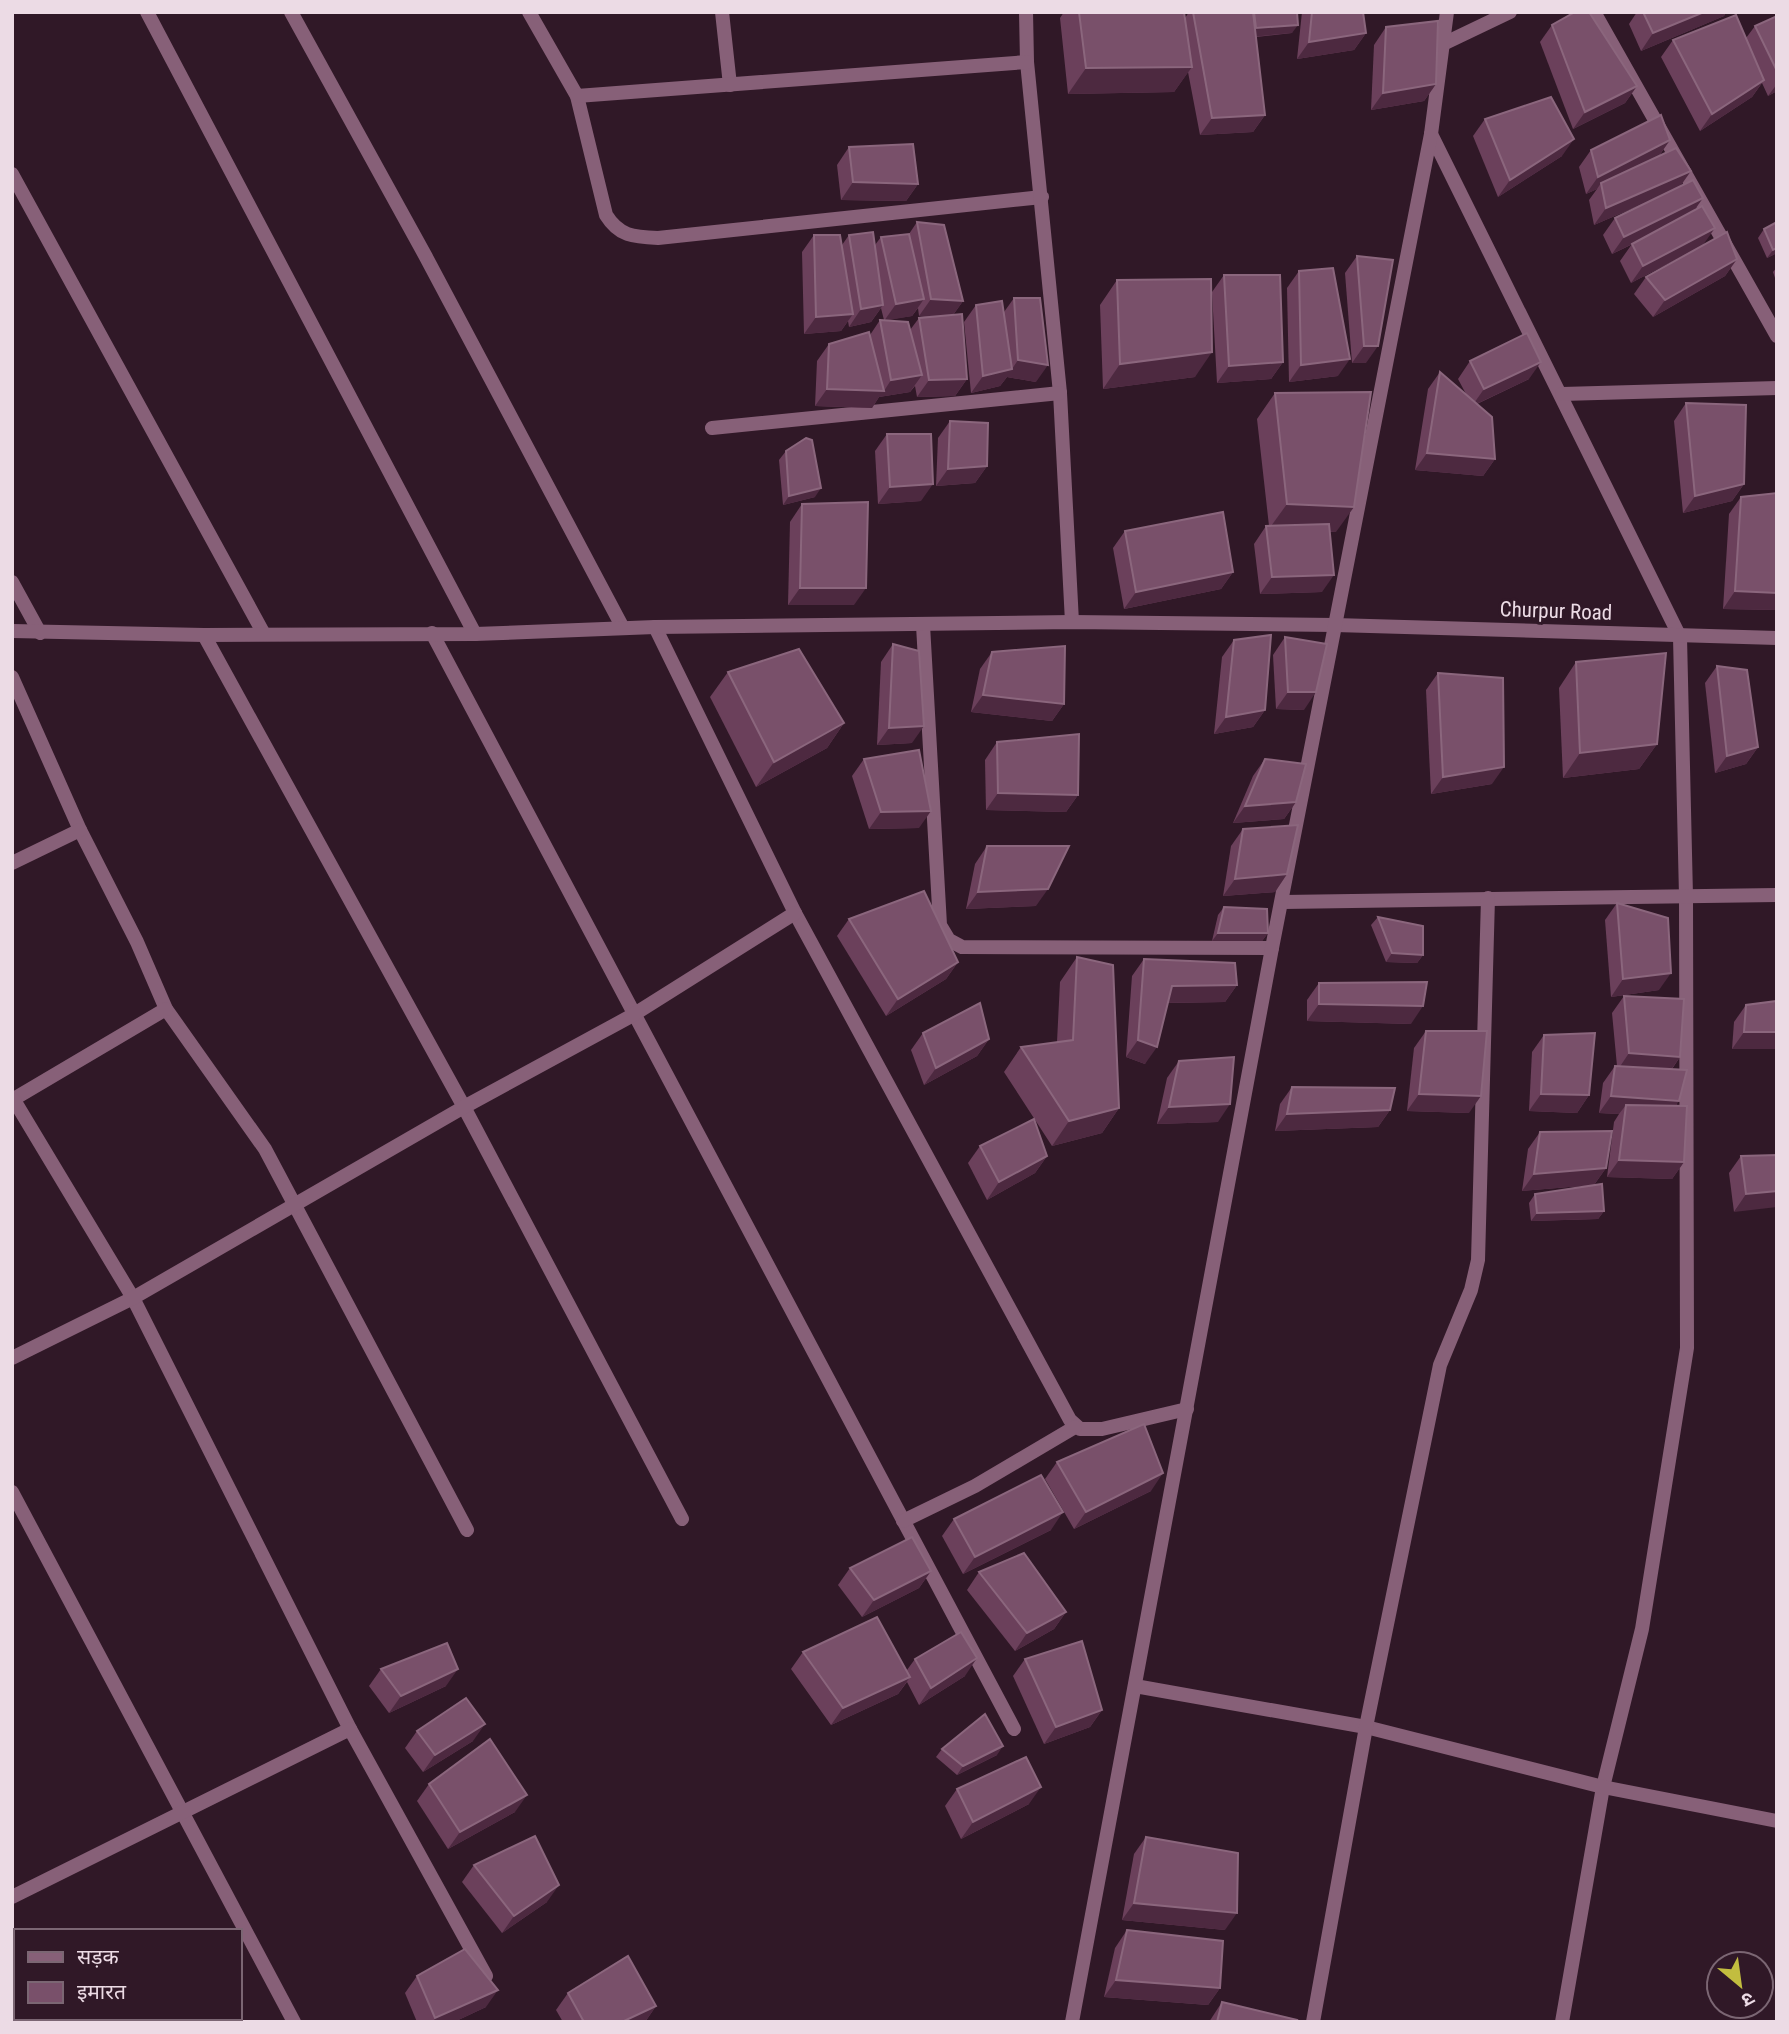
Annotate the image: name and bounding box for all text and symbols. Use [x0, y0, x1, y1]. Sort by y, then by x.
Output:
street label: Churpur Road [1499, 597, 1613, 625]
legend [14, 1929, 242, 2020]
text: सड़क [77, 1945, 119, 1969]
north arrow [1705, 1950, 1775, 2020]
text: इमारत [77, 1980, 127, 2004]
text: उ [1737, 1987, 1758, 2013]

